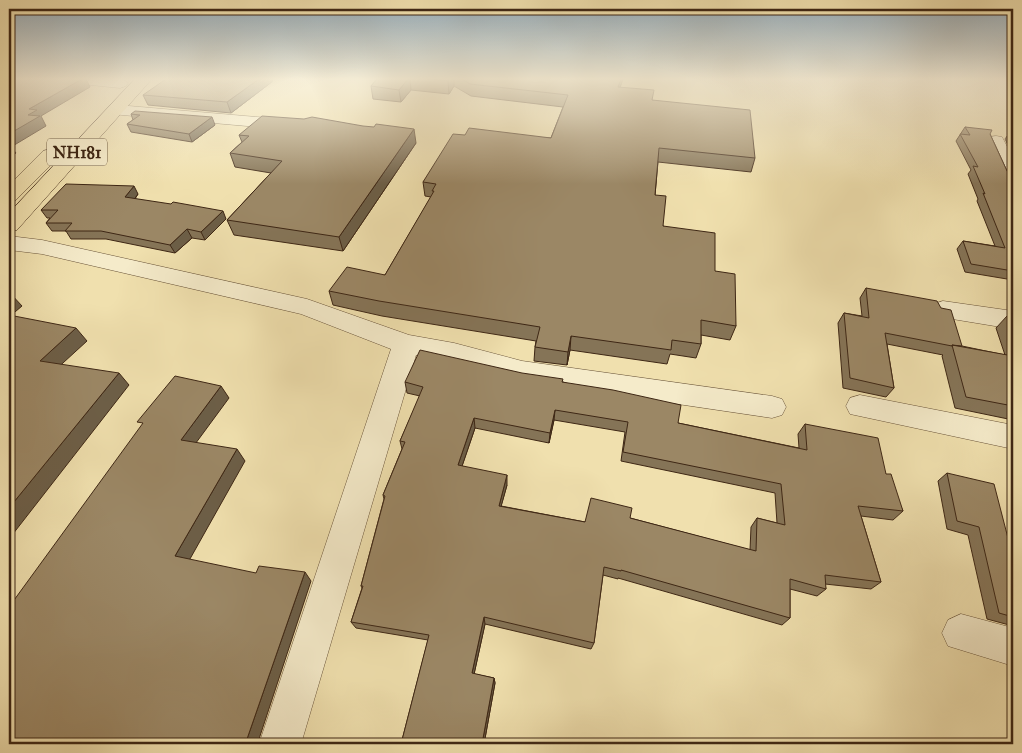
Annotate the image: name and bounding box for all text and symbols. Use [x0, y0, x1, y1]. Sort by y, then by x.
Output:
road number: NH181 [47, 138, 107, 166]

